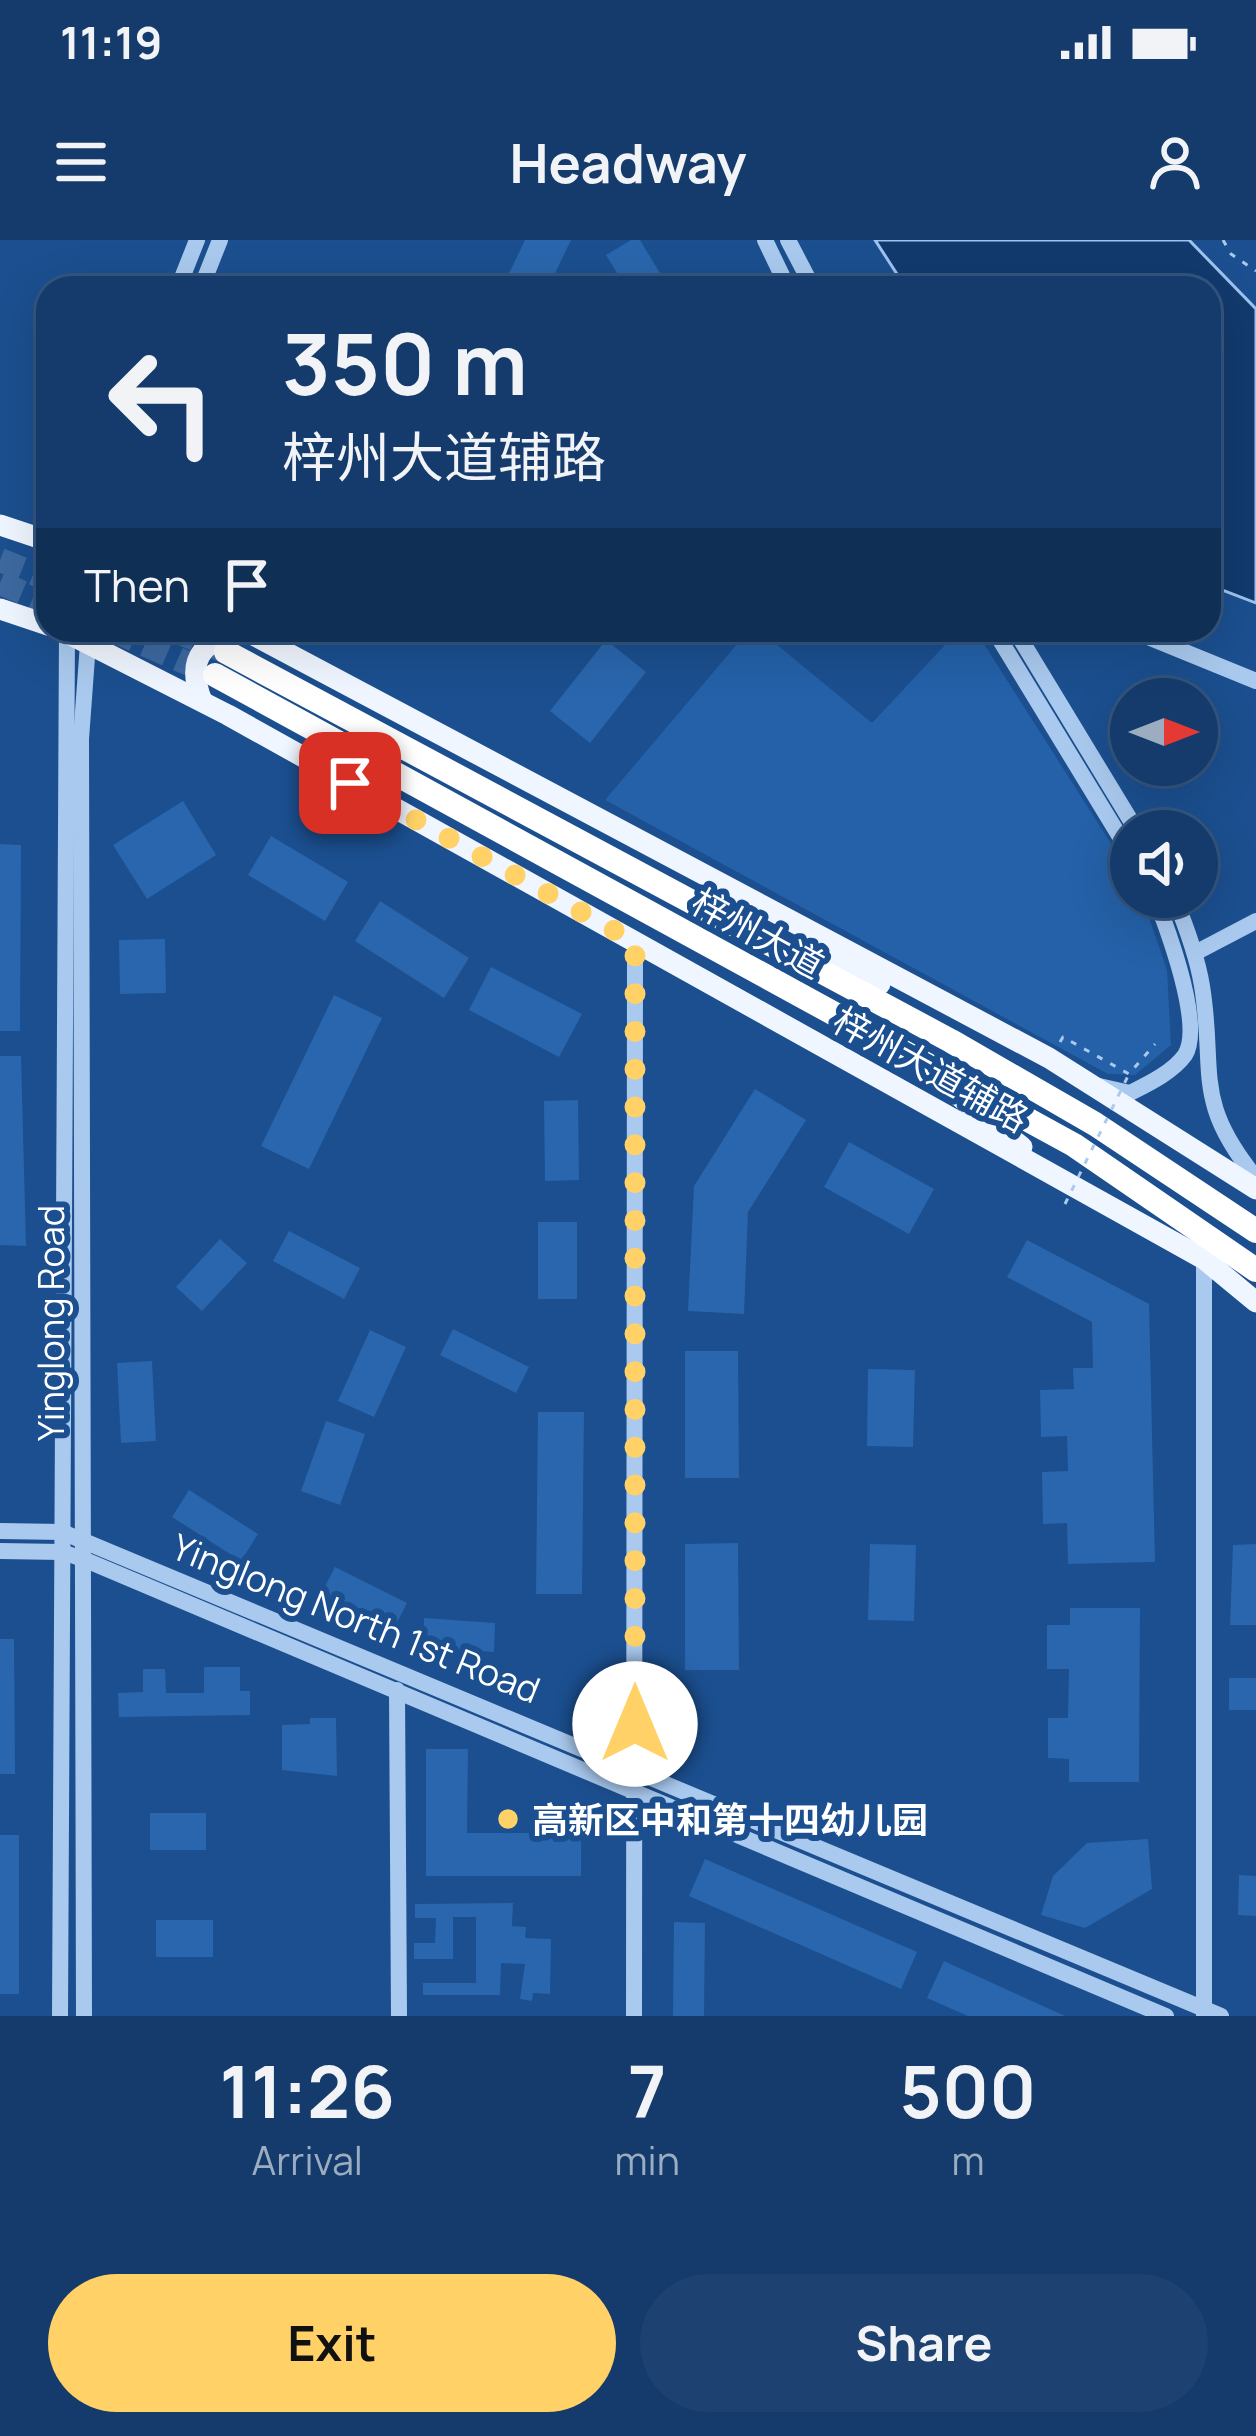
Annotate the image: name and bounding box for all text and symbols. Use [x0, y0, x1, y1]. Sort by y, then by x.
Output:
text: 11:19 [60, 11, 163, 73]
text: Headway [510, 125, 746, 199]
icon: menu [48, 129, 114, 195]
icon: person [1142, 129, 1208, 195]
text: 350 m [282, 305, 528, 420]
icon: left [84, 324, 240, 480]
text: 梓州大道辅路 [282, 419, 606, 493]
icon: arrive [214, 552, 280, 618]
text: Then [84, 554, 190, 616]
north arrow [1110, 678, 1218, 786]
map controls [1110, 678, 1218, 918]
pin [299, 732, 401, 834]
icon: arrive [317, 750, 383, 816]
button: sound [1110, 810, 1218, 918]
street label: 梓州大道 [683, 877, 833, 989]
street label: 梓州大道辅路 [825, 995, 1037, 1143]
street label: Yinglong Road [26, 1205, 75, 1441]
street label: Yinglong North 1st Road [165, 1522, 547, 1714]
position arrow [572, 1661, 698, 1787]
place label: 高新区中和第十四幼儿园 [532, 1795, 928, 1844]
marker: 高新区中和第十四幼儿园 [495, 1806, 521, 1832]
text: 11:26 [220, 2041, 395, 2140]
text: 7 [628, 2041, 666, 2140]
text: 500 [899, 2041, 1036, 2140]
text: Arrival [252, 2133, 363, 2187]
text: min [615, 2133, 680, 2187]
text: m [951, 2133, 984, 2187]
button: Exit [48, 2274, 616, 2412]
button: Share [640, 2274, 1208, 2412]

